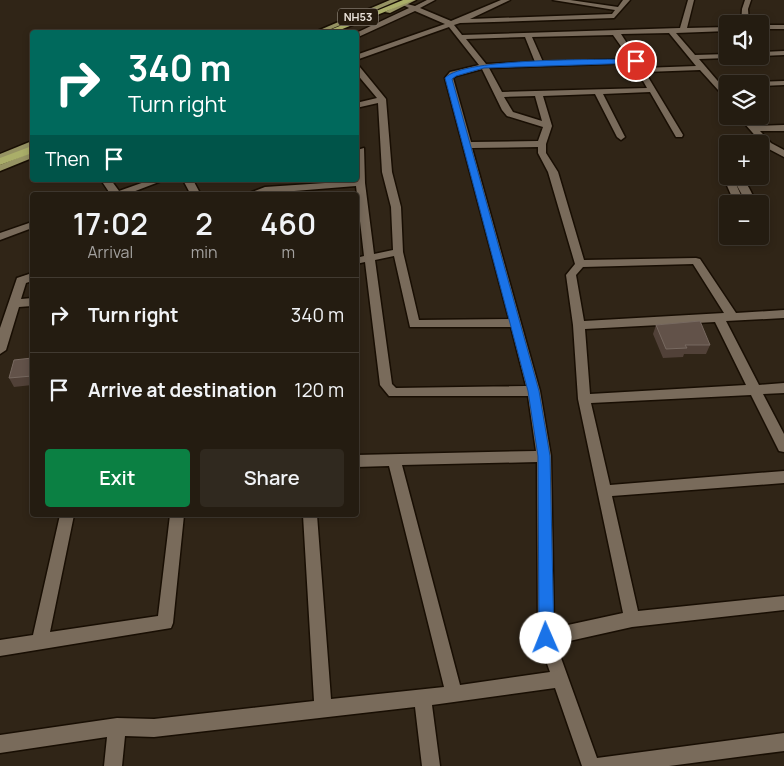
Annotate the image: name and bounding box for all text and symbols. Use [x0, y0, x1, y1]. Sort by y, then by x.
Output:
road number: NH53 [338, 8, 378, 26]
map controls [719, 15, 769, 245]
button: sound [719, 15, 769, 65]
pin [615, 40, 657, 82]
text: 340 m [128, 44, 231, 92]
icon: arrive [622, 47, 650, 75]
icon: right [45, 50, 110, 115]
button: layers [719, 75, 769, 125]
text: Turn right [128, 89, 226, 119]
button: + [719, 135, 769, 185]
icon: arrive [100, 145, 128, 173]
text: Then [45, 146, 90, 172]
button: − [719, 195, 769, 245]
text: 17:02 [73, 203, 148, 244]
text: 2 [195, 203, 213, 244]
text: 460 [260, 203, 316, 244]
text: Arrival [87, 241, 133, 263]
text: min [191, 241, 217, 263]
text: m [281, 241, 295, 263]
icon: right [45, 301, 73, 329]
text: Turn right [88, 302, 178, 328]
text: 340 m [291, 302, 344, 328]
icon: arrive [45, 376, 73, 404]
text: Arrive at destination [88, 377, 277, 403]
text: 120 m [294, 377, 344, 403]
button: Exit [45, 449, 190, 507]
button: Share [200, 449, 344, 507]
position arrow [519, 611, 571, 663]

